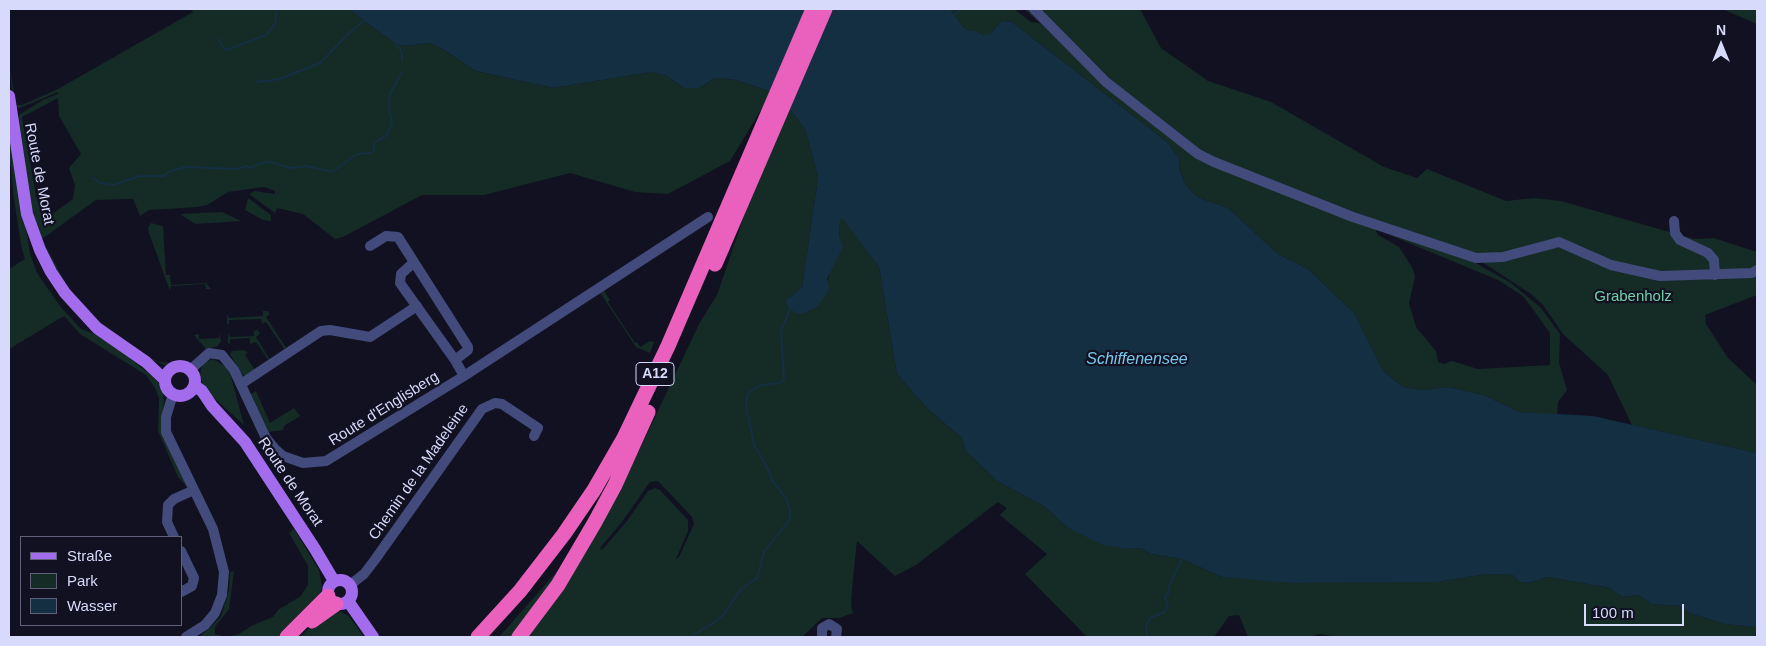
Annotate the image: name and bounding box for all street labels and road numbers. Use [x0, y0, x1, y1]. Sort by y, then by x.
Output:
street label: Route de Morat [20, 122, 58, 226]
road number: A12 [636, 362, 674, 386]
street label: Route d'Englisberg [326, 368, 442, 450]
street label: Chemin de la Madeleine [365, 401, 473, 543]
street label: Route de Morat [254, 434, 326, 530]

